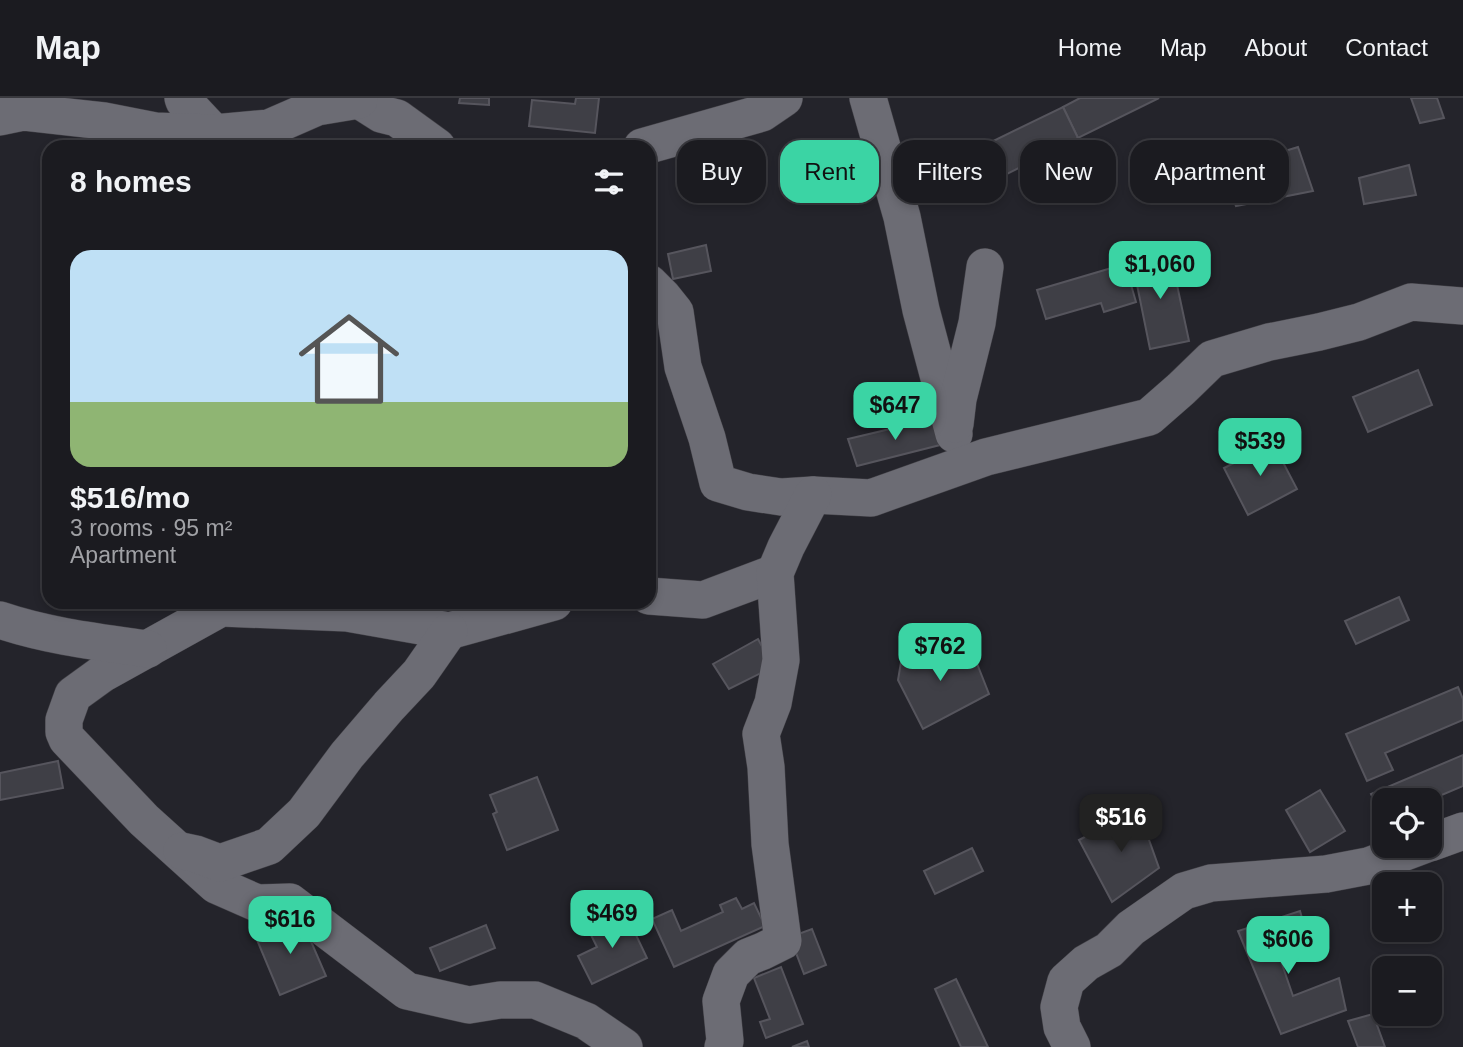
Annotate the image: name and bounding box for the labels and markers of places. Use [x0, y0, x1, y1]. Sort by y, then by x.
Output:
pin: $1,060 [1103, 242, 1217, 301]
pin: $647 [854, 382, 936, 442]
pin: $539 [1219, 418, 1301, 478]
pin: $762 [899, 624, 981, 683]
pin: $516 [1080, 794, 1162, 854]
pin: $469 [571, 890, 653, 950]
pin: $616 [249, 896, 331, 956]
pin: $606 [1247, 916, 1329, 976]

